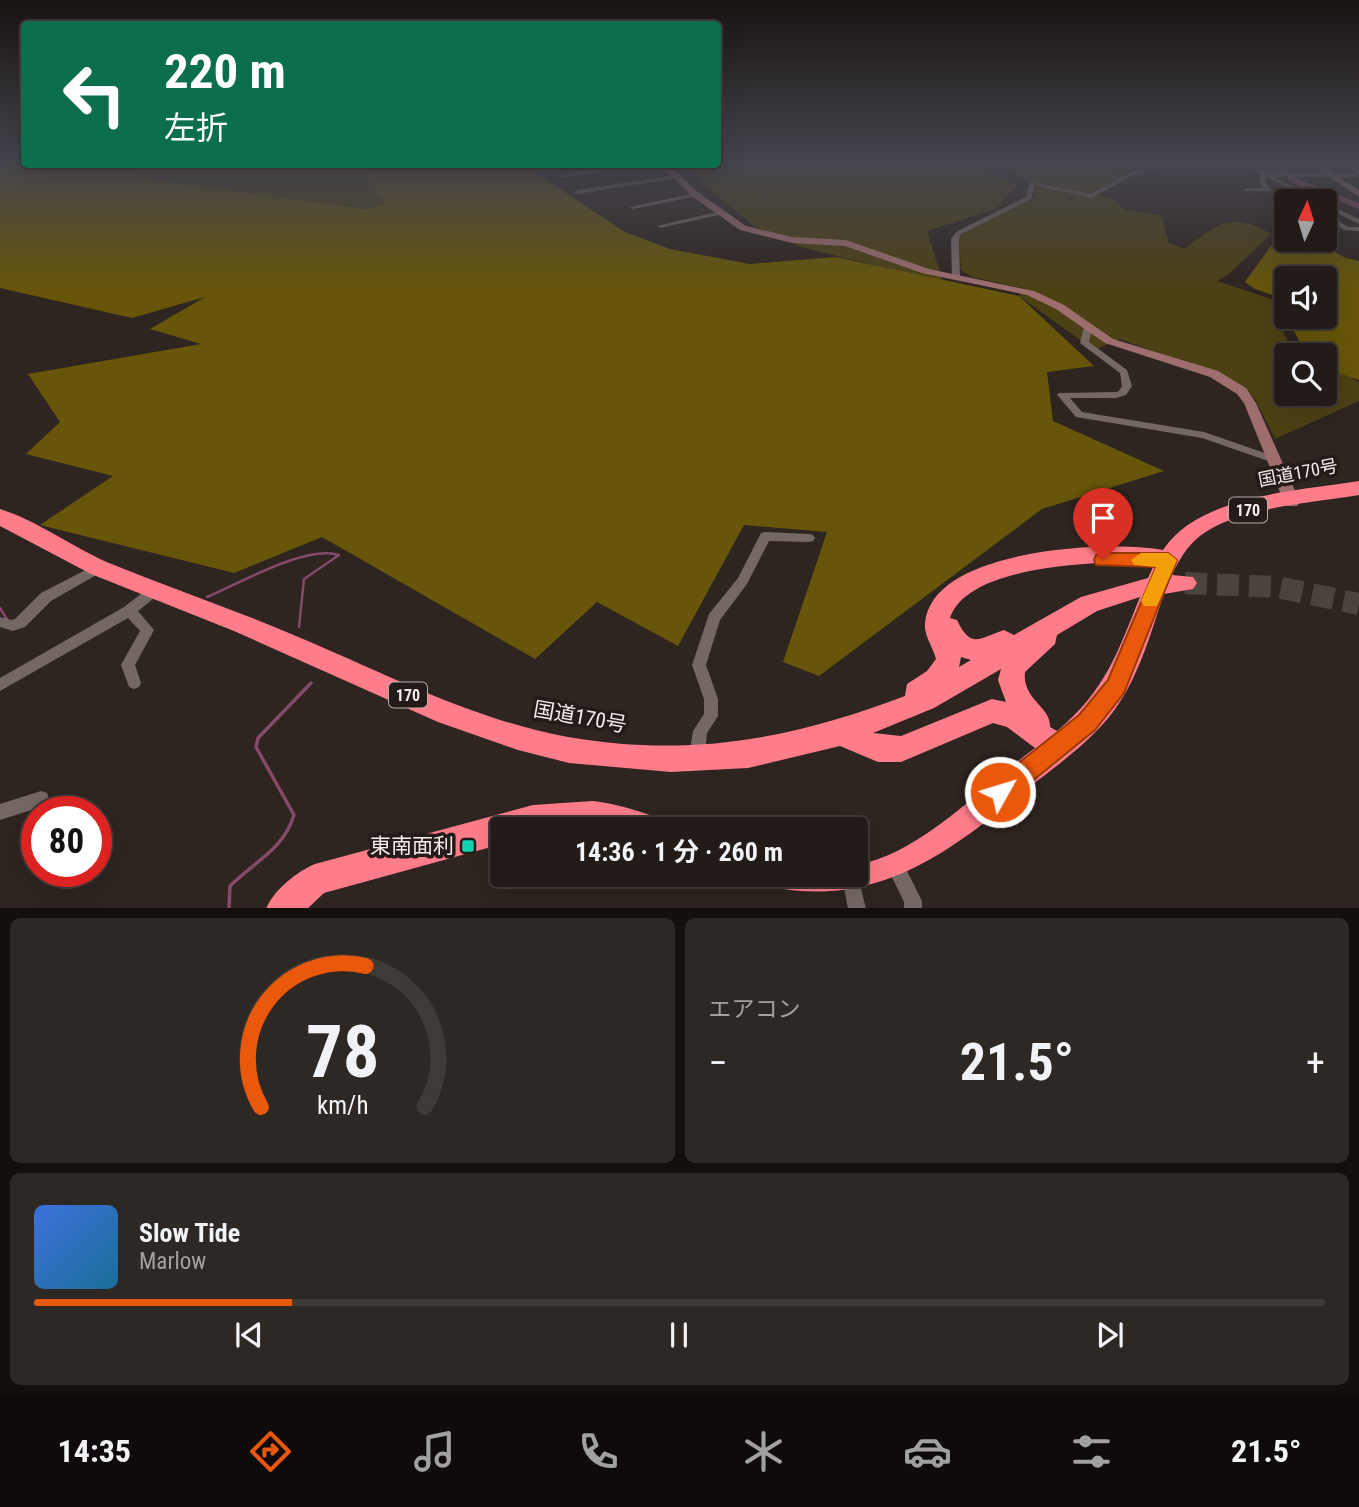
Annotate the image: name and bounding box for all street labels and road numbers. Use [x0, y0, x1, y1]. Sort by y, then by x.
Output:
street label: 国道170号 [1256, 455, 1340, 491]
road number: 170 [1229, 498, 1267, 523]
road number: 170 [389, 682, 427, 708]
street label: 国道170号 [532, 697, 628, 737]

